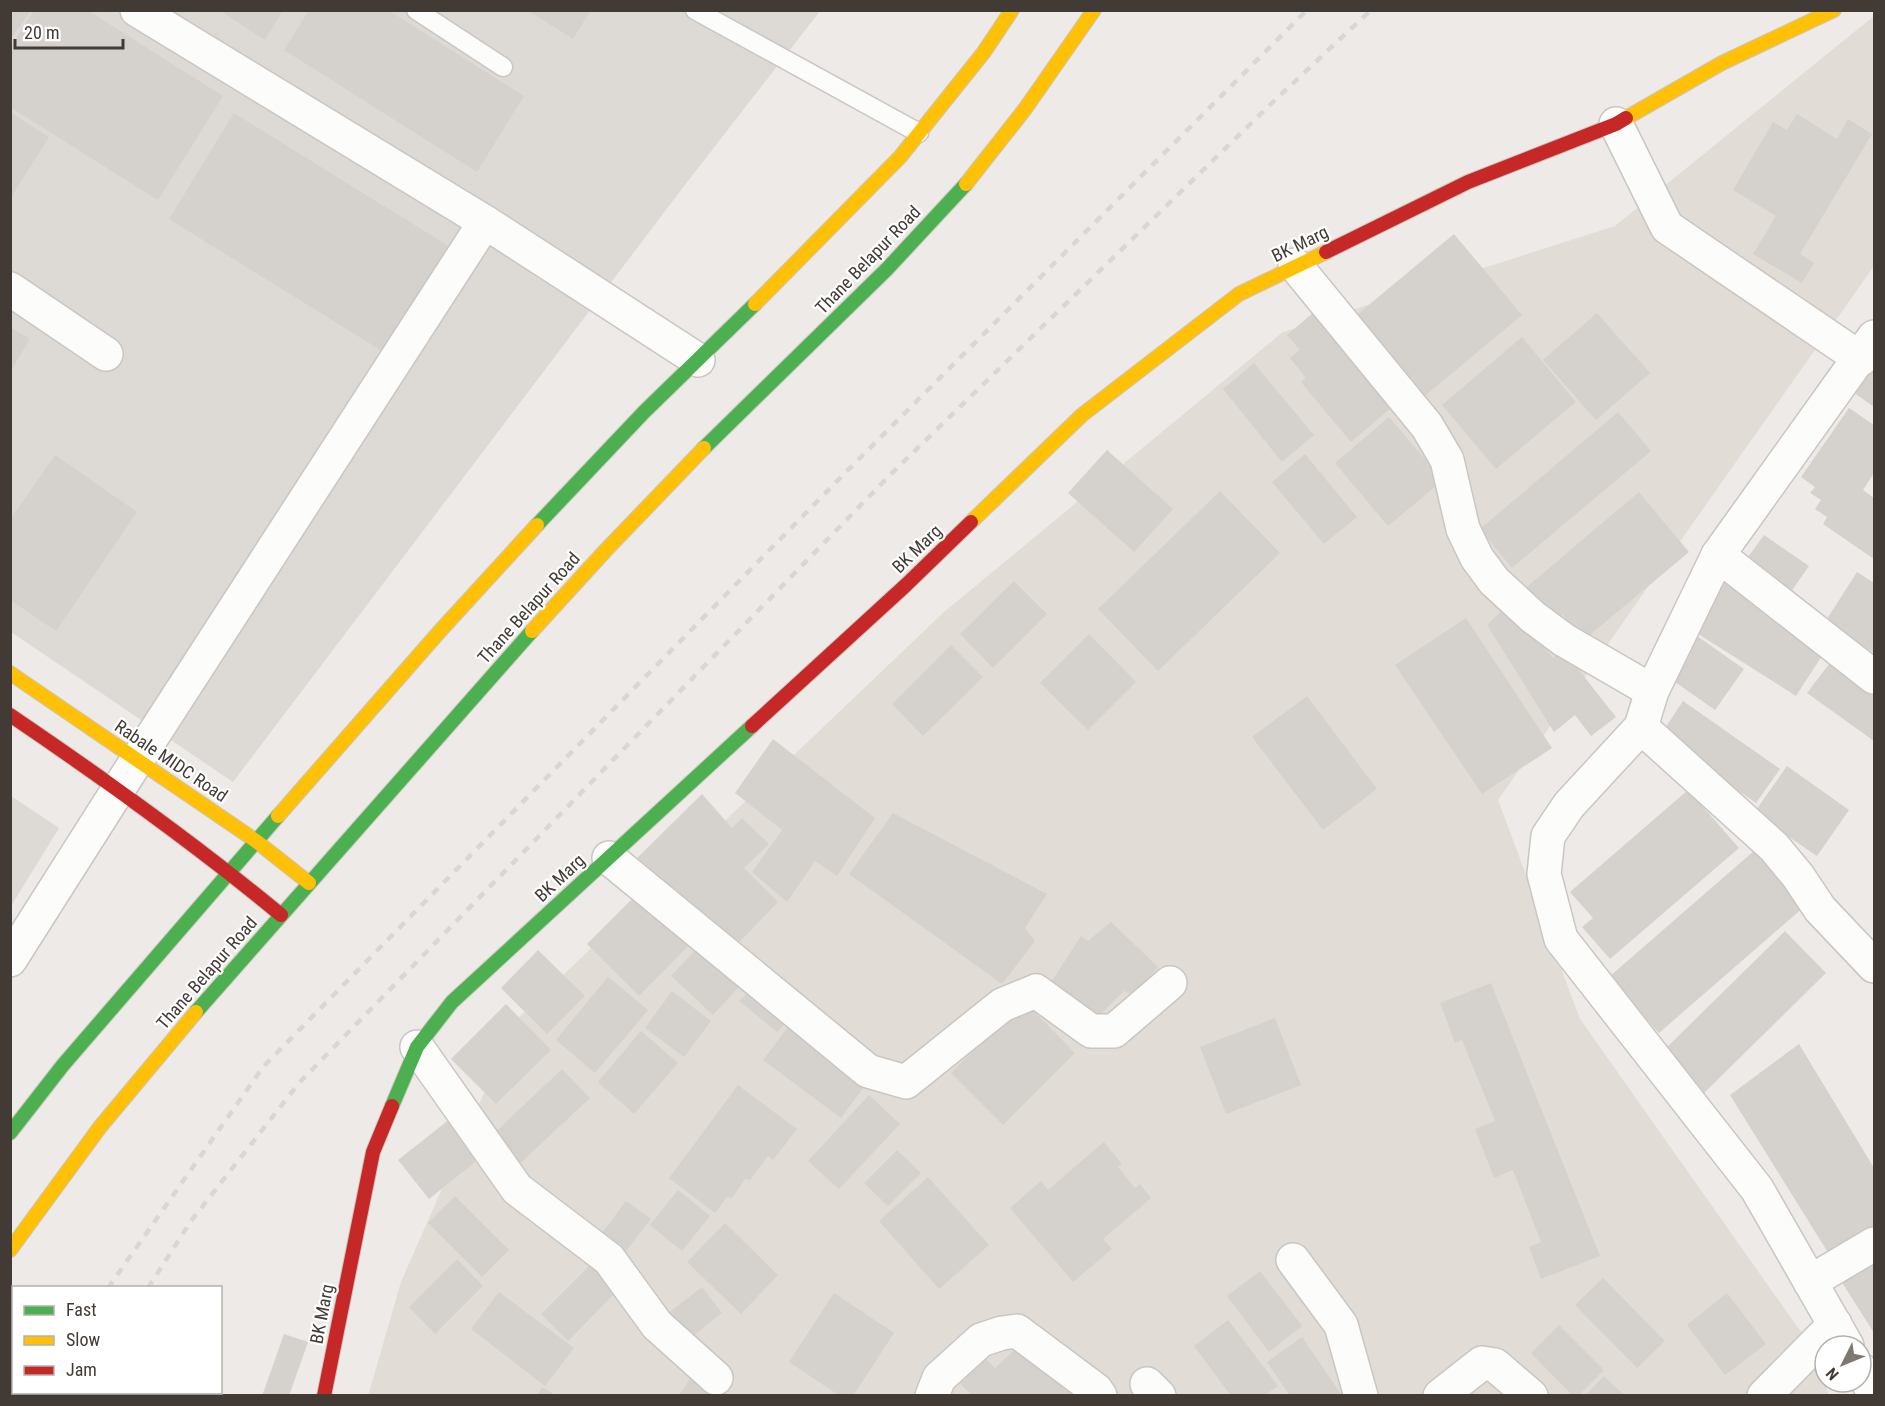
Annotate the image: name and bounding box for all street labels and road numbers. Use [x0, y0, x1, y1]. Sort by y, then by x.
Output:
street label: Thane Belapur Road [811, 201, 925, 318]
street label: BK Marg [1268, 221, 1331, 266]
street label: BK Marg [888, 520, 946, 577]
street label: Thane Belapur Road [473, 548, 584, 668]
street label: Rabale MIDC Road [111, 715, 232, 806]
street label: BK Marg [530, 849, 589, 906]
street label: Thane Belapur Road [152, 912, 261, 1033]
street label: BK Marg [305, 1282, 338, 1345]

